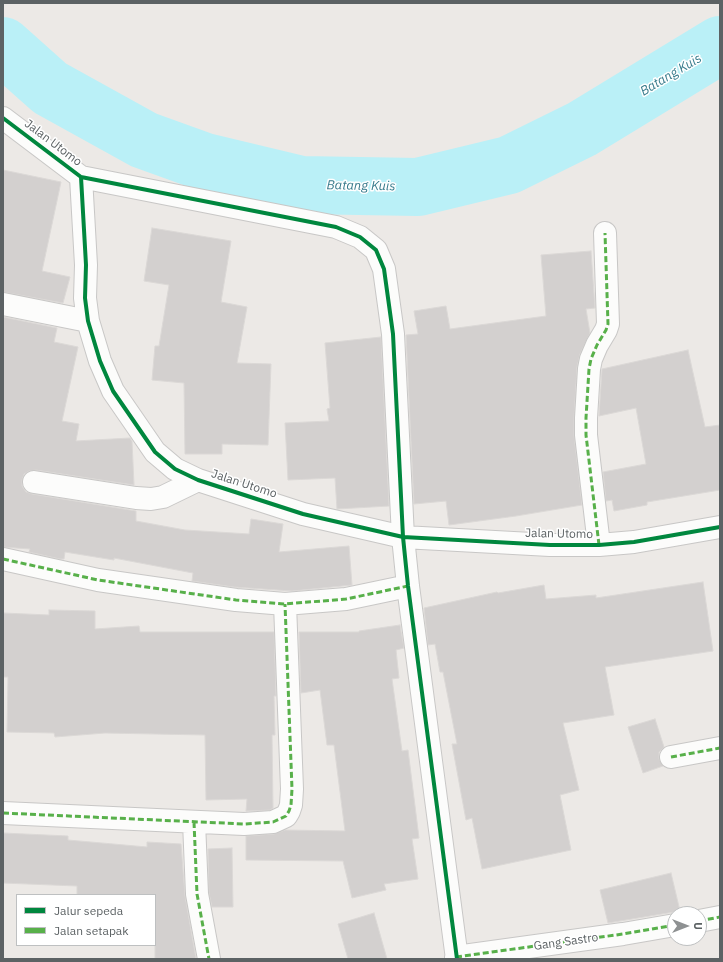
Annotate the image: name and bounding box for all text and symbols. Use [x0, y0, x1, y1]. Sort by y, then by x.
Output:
water label: Batang Kuis [637, 51, 705, 99]
street label: Jalan Utomo [21, 117, 85, 169]
water label: Batang Kuis [326, 178, 396, 194]
street label: Jalan Utomo [209, 467, 279, 501]
street label: Jalan Utomo [525, 526, 593, 542]
legend [16, 894, 156, 946]
text: Jalur sepeda [54, 903, 123, 918]
north arrow [667, 906, 707, 946]
text: U [691, 922, 705, 930]
text: Jalan setapak [54, 923, 129, 938]
street label: Gang Sastro [533, 930, 599, 954]

